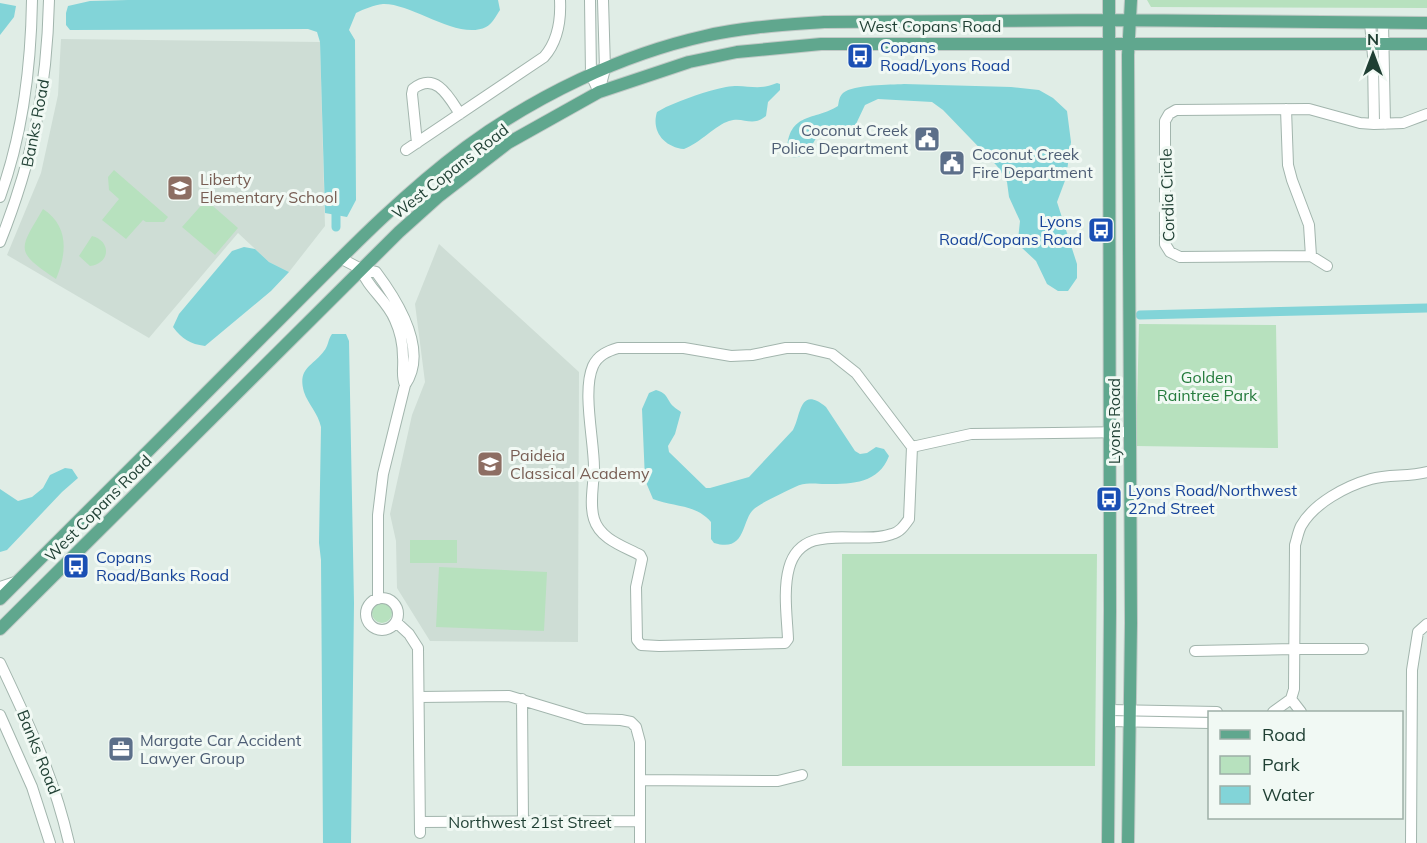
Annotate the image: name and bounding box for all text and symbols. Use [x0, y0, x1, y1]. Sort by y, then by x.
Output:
street label: West Copans Road [859, 16, 1001, 36]
north arrow [1343, 24, 1403, 84]
text: N [1367, 29, 1379, 49]
place label: Copans Road/Lyons Road [880, 37, 1010, 75]
bus stop icon: Copans Road/Lyons Road [845, 41, 875, 71]
street label: Banks Road [17, 77, 53, 169]
street label: West Copans Road [388, 119, 512, 223]
place label: Coconut Creek Police Department [771, 120, 909, 158]
public building icon: Coconut Creek Police Department [912, 124, 942, 154]
place label: Coconut Creek Fire Department [972, 144, 1093, 182]
public building icon: Coconut Creek Fire Department [937, 148, 967, 178]
street label: Cordia Circle [1155, 148, 1179, 242]
place label: Liberty Elementary School [200, 169, 338, 207]
school or university icon: Liberty Elementary School [165, 173, 195, 203]
place label: Lyons Road/Copans Road [939, 211, 1082, 249]
bus stop icon: Lyons Road/Copans Road [1086, 215, 1116, 245]
park label: Golden Raintree Park [1157, 367, 1258, 405]
street label: Lyons Road [1104, 378, 1124, 464]
place label: Paideia Classical Academy [510, 445, 650, 483]
school or university icon: Paideia Classical Academy [475, 449, 505, 479]
street label: West Copans Road [41, 451, 155, 565]
place label: Lyons Road/Northwest 22nd Street [1128, 480, 1297, 518]
bus stop icon: Lyons Road/Northwest 22nd Street [1094, 484, 1124, 514]
place label: Copans Road/Banks Road [96, 547, 229, 585]
bus stop icon: Copans Road/Banks Road [61, 551, 91, 581]
street label: Banks Road [13, 707, 65, 797]
legend [1208, 711, 1403, 819]
text: Road [1262, 723, 1306, 746]
place label: Margate Car Accident Lawyer Group [140, 730, 302, 768]
office icon: Margate Car Accident Lawyer Group [106, 734, 136, 764]
text: Park [1262, 753, 1301, 776]
text: Water [1262, 783, 1315, 806]
street label: Northwest 21st Street [448, 812, 612, 832]

